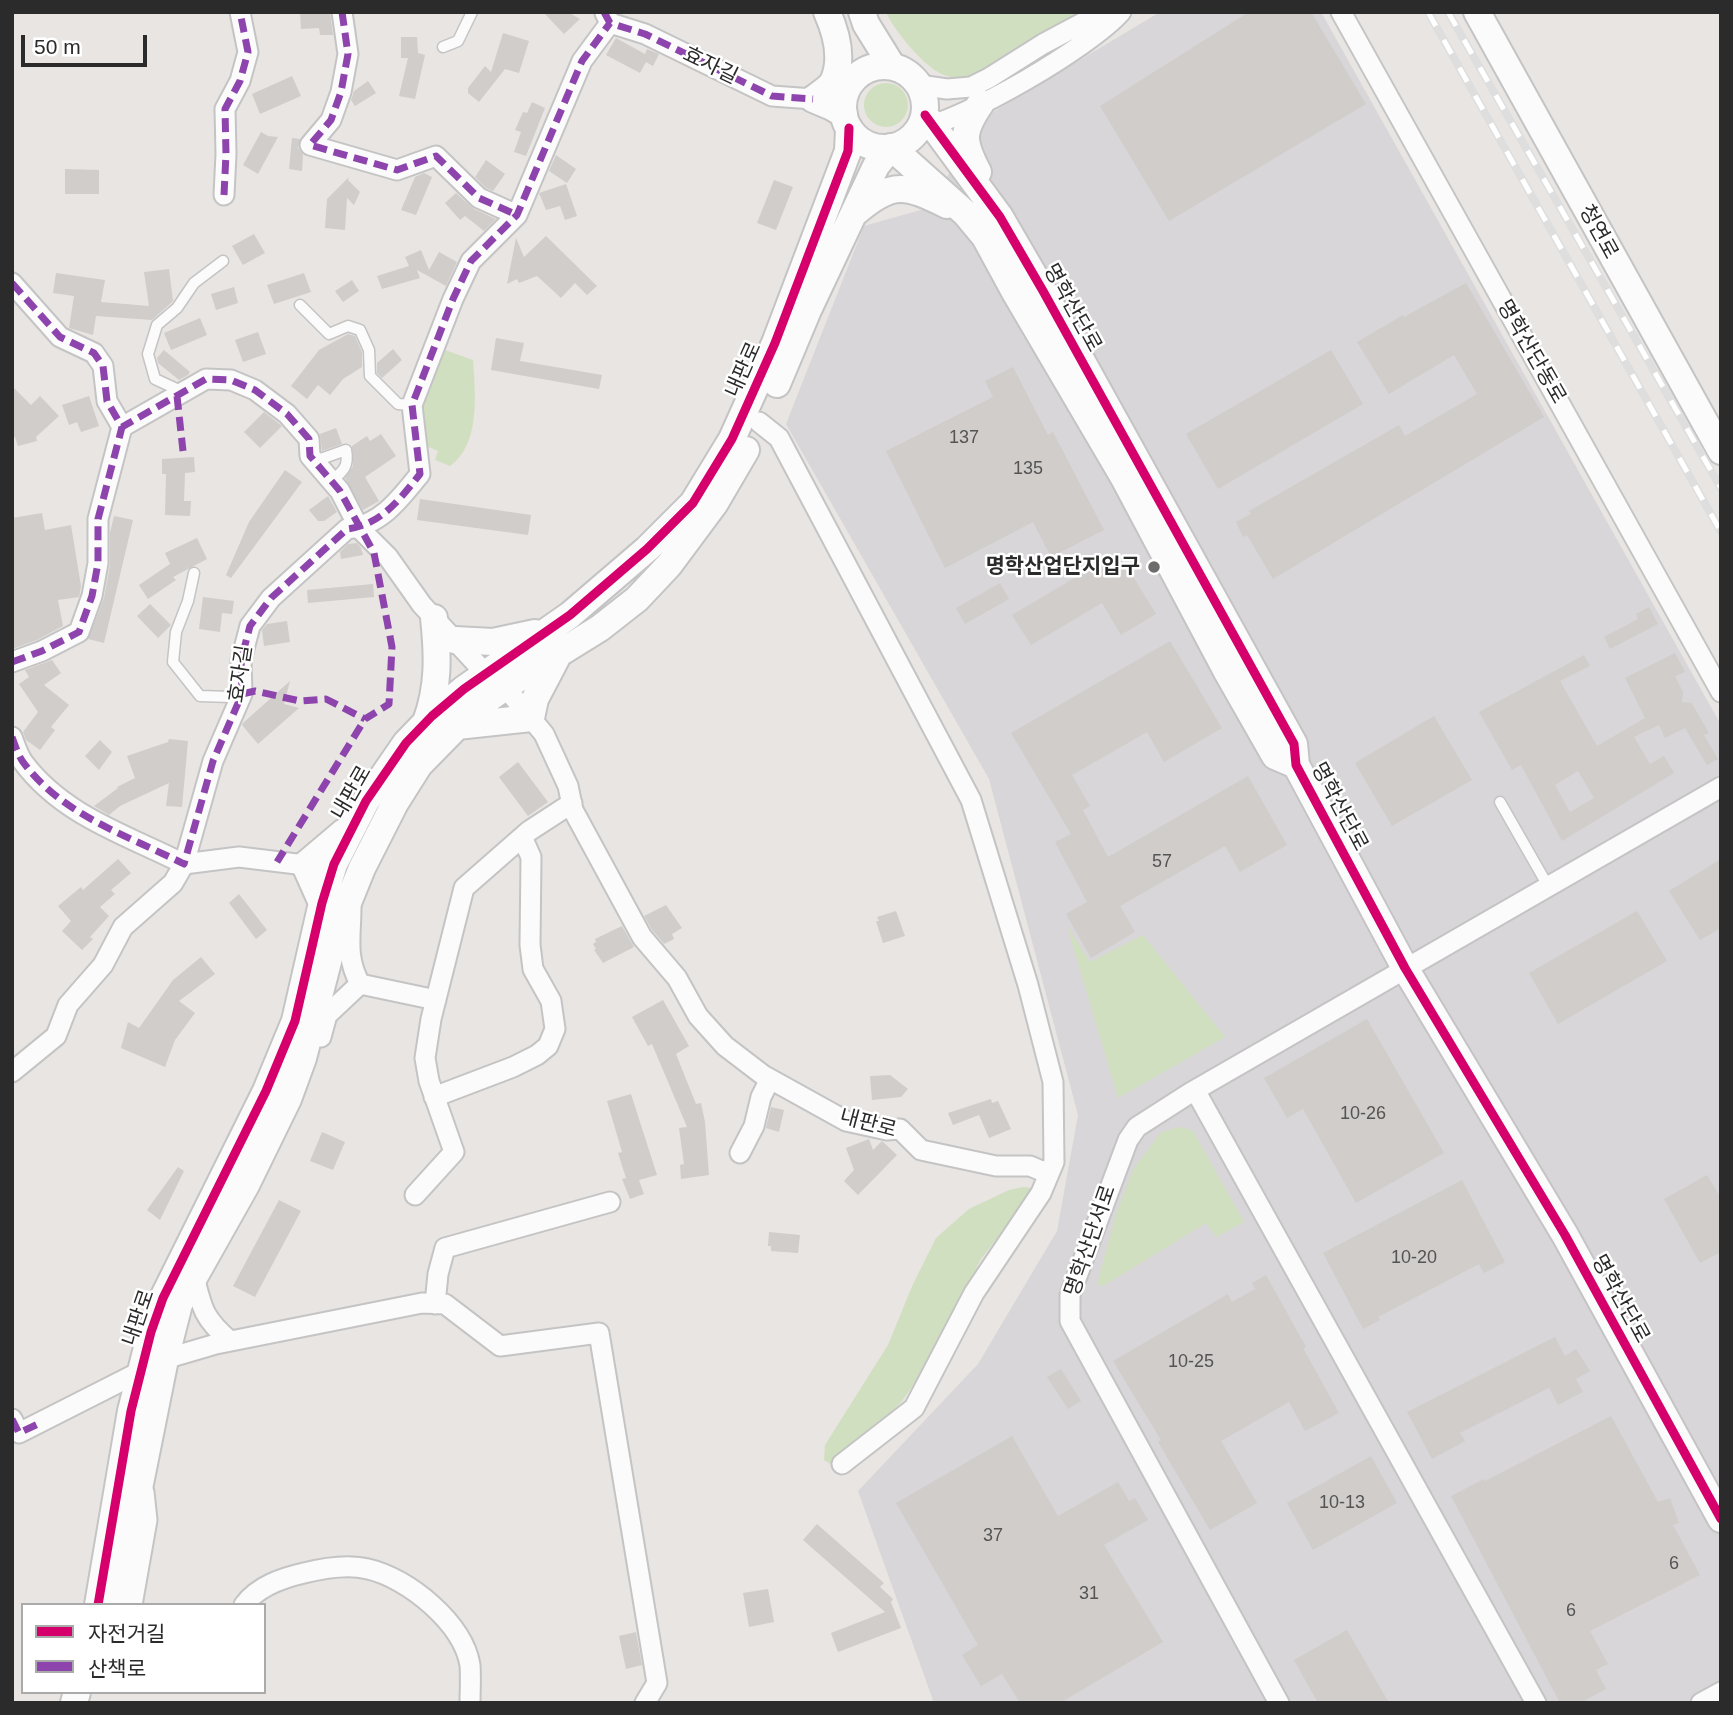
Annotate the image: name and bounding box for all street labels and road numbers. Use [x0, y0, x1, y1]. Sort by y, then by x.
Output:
street label: 효자길 [678, 42, 742, 90]
street label: 청연로 [1573, 201, 1623, 263]
street label: 명학산단로 [1038, 260, 1106, 356]
street label: 명학산단동로 [1491, 296, 1571, 408]
street label: 내판로 [721, 338, 767, 402]
street label: 효자길 [224, 643, 258, 705]
street label: 명학산단로 [1305, 758, 1373, 856]
street label: 내판로 [327, 762, 377, 824]
street label: 내판로 [837, 1104, 899, 1144]
street label: 명학산단서로 [1060, 1182, 1122, 1300]
street label: 명학산단로 [1586, 1251, 1654, 1347]
street label: 내판로 [118, 1286, 160, 1350]

